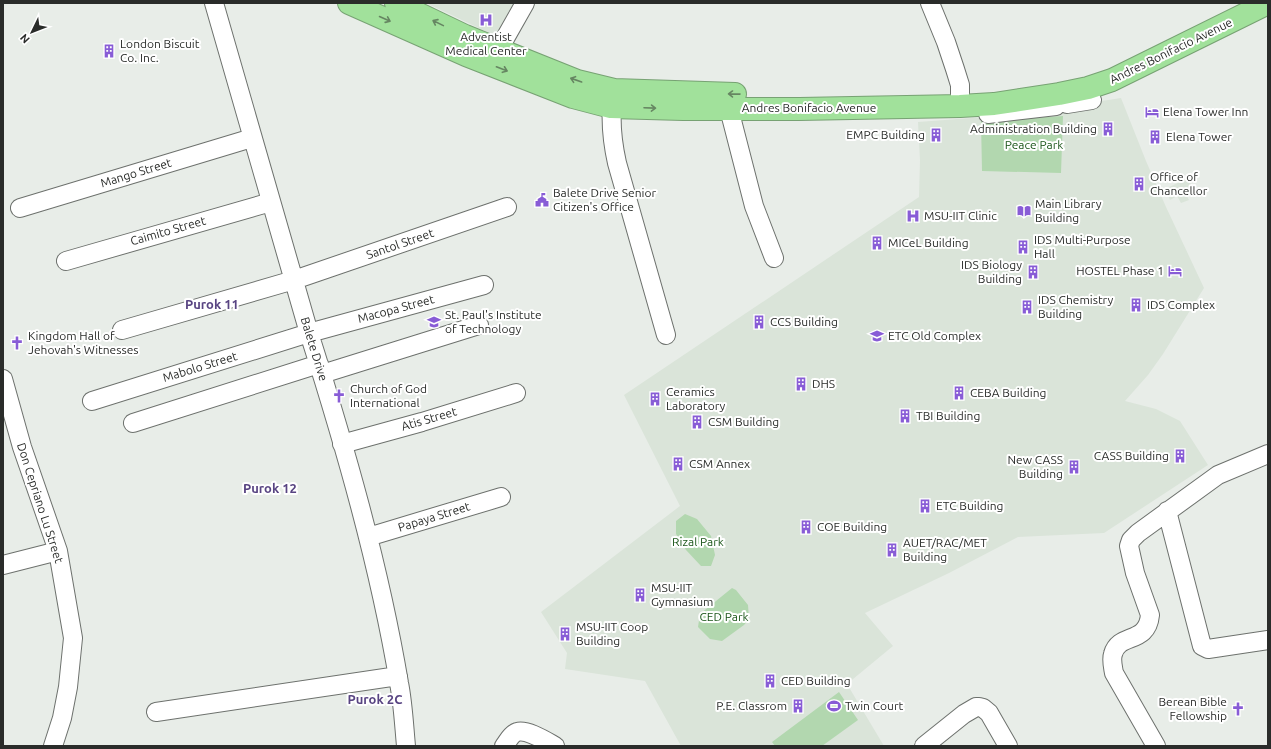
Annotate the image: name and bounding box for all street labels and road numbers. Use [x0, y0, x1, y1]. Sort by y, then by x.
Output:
street label: Andres Bonifacio Avenue [1107, 15, 1234, 86]
street label: Andres Bonifacio Avenue [742, 101, 876, 114]
street label: Mango Street [99, 155, 173, 190]
street label: Caimito Street [129, 213, 207, 247]
street label: Santol Street [364, 226, 436, 261]
street label: Macopa Street [356, 292, 436, 325]
street label: Balete Drive [299, 315, 330, 382]
street label: Mabolo Street [161, 349, 239, 384]
street label: Atis Street [400, 404, 458, 433]
street label: Don Cepriano Lu Street [15, 441, 66, 565]
street label: Papaya Street [396, 499, 472, 534]

